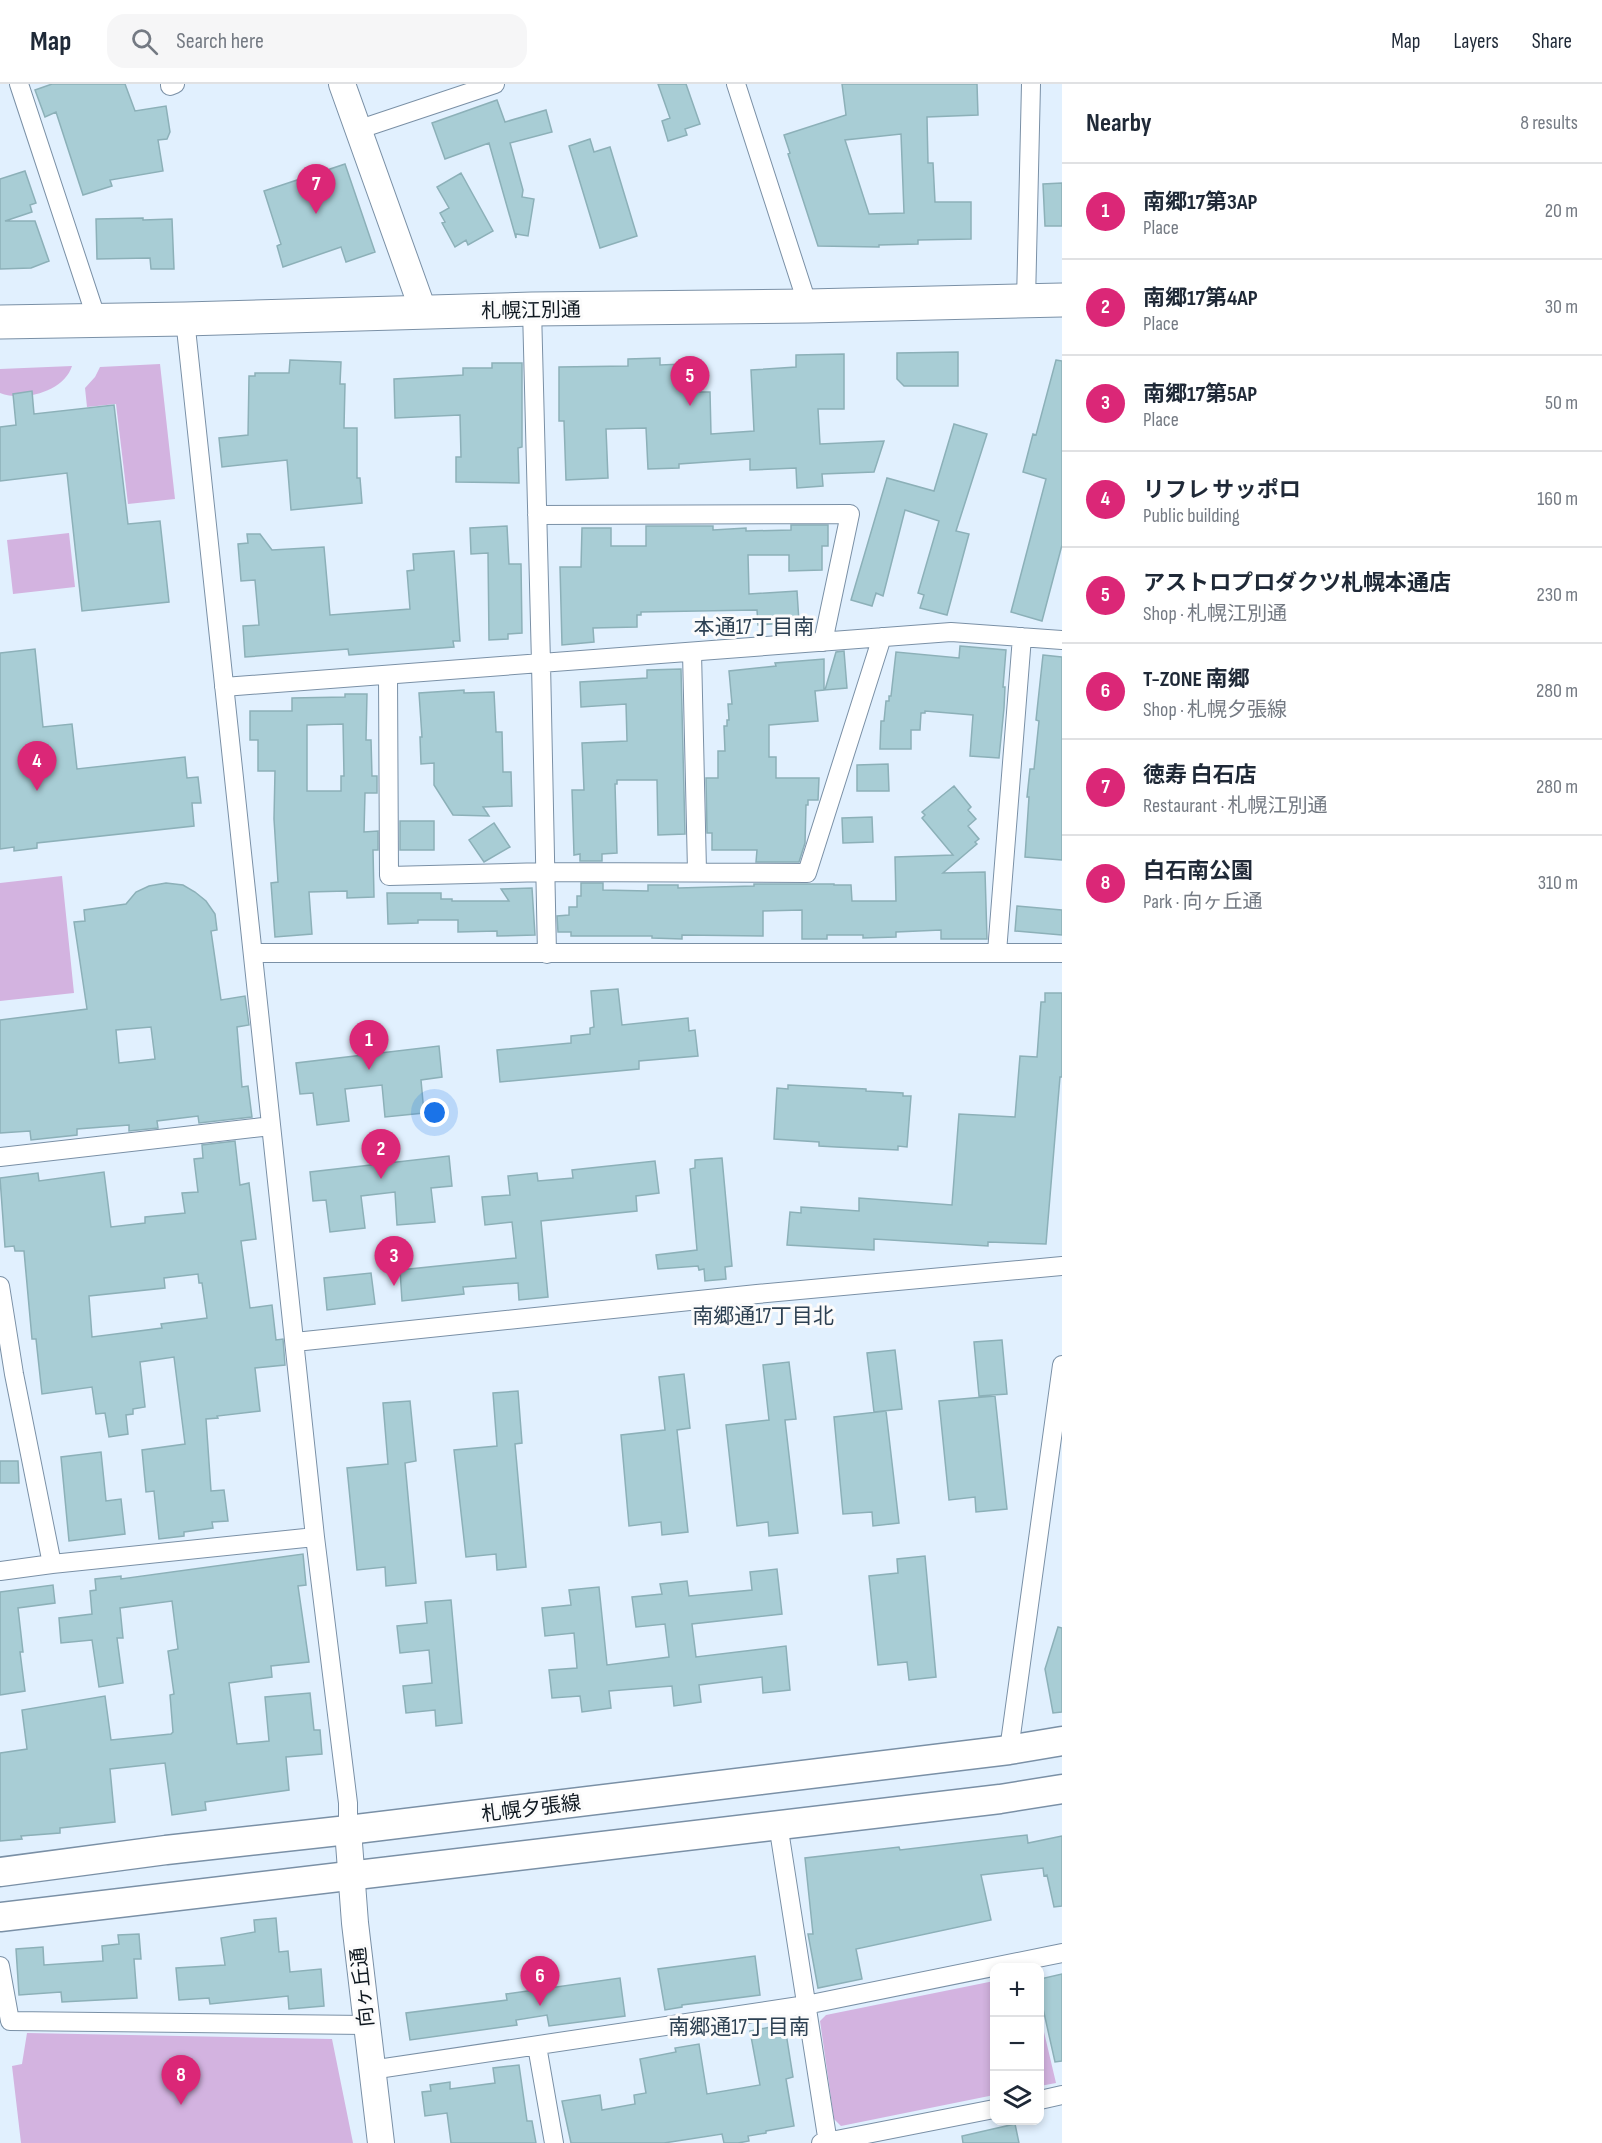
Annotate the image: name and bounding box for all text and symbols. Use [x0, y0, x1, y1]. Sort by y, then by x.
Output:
search box [107, 14, 527, 68]
text: Map [30, 25, 71, 58]
icon: search [128, 25, 161, 58]
text: Search here [176, 28, 264, 55]
text: Map [1391, 29, 1420, 54]
text: Layers [1453, 29, 1499, 54]
text: Share [1532, 29, 1572, 54]
text: Nearby [1086, 108, 1152, 139]
text: 8 results [1520, 111, 1578, 135]
pin: 7 [296, 164, 336, 214]
text: 南郷17第3AP [1143, 189, 1257, 216]
text: 1 [1102, 199, 1109, 223]
text: 20 m [1545, 199, 1578, 223]
text: Place [1143, 216, 1179, 240]
text: 南郷17第4AP [1143, 285, 1258, 312]
text: 2 [1101, 295, 1110, 319]
text: 30 m [1545, 295, 1578, 319]
street label: 札幌江別通 [481, 298, 581, 324]
text: Place [1143, 312, 1179, 336]
pin: 5 [670, 356, 710, 406]
text: 南郷17第5AP [1143, 381, 1257, 408]
text: 3 [1101, 391, 1110, 415]
text: 50 m [1545, 391, 1578, 415]
text: Place [1143, 408, 1179, 432]
text: リフレ サッポロ [1143, 477, 1300, 504]
text: 4 [1101, 487, 1110, 511]
text: 160 m [1537, 487, 1578, 511]
text: Public building [1143, 504, 1240, 528]
text: アストロプロダクツ札幌本通店 [1143, 570, 1451, 597]
text: 5 [1101, 583, 1110, 607]
text: 230 m [1536, 583, 1578, 607]
text: Shop · 札幌江別通 [1143, 602, 1287, 626]
district label: 本通17丁目南 [694, 615, 814, 640]
text: T-ZONE 南郷 [1143, 666, 1250, 693]
text: 6 [1101, 679, 1110, 703]
text: 280 m [1536, 679, 1578, 703]
text: Shop · 札幌夕張線 [1143, 698, 1287, 722]
pin: 4 [18, 742, 57, 791]
text: 徳寿 白石店 [1143, 762, 1256, 789]
text: 7 [1101, 775, 1110, 799]
text: 280 m [1536, 775, 1578, 799]
text: Restaurant · 札幌江別通 [1143, 794, 1328, 818]
text: 白石南公園 [1143, 858, 1253, 885]
text: 8 [1101, 871, 1110, 895]
text: 310 m [1538, 871, 1578, 895]
text: Park · 向ヶ丘通 [1143, 890, 1263, 914]
pin: 1 [350, 1020, 388, 1070]
your location [420, 1098, 449, 1127]
pin: 2 [362, 1130, 400, 1179]
pin: 3 [374, 1236, 414, 1286]
district label: 南郷通17丁目北 [692, 1304, 834, 1329]
street label: 札幌夕張線 [480, 1791, 582, 1827]
street label: 向ヶ丘通 [347, 1946, 379, 2028]
pin: 6 [520, 1956, 560, 2006]
map controls [990, 1963, 1044, 2125]
button: + [990, 1963, 1044, 2017]
district label: 南郷通17丁目南 [668, 2015, 810, 2040]
button: − [990, 2017, 1044, 2071]
pin: 8 [162, 2056, 201, 2105]
button: layers [990, 2071, 1044, 2125]

